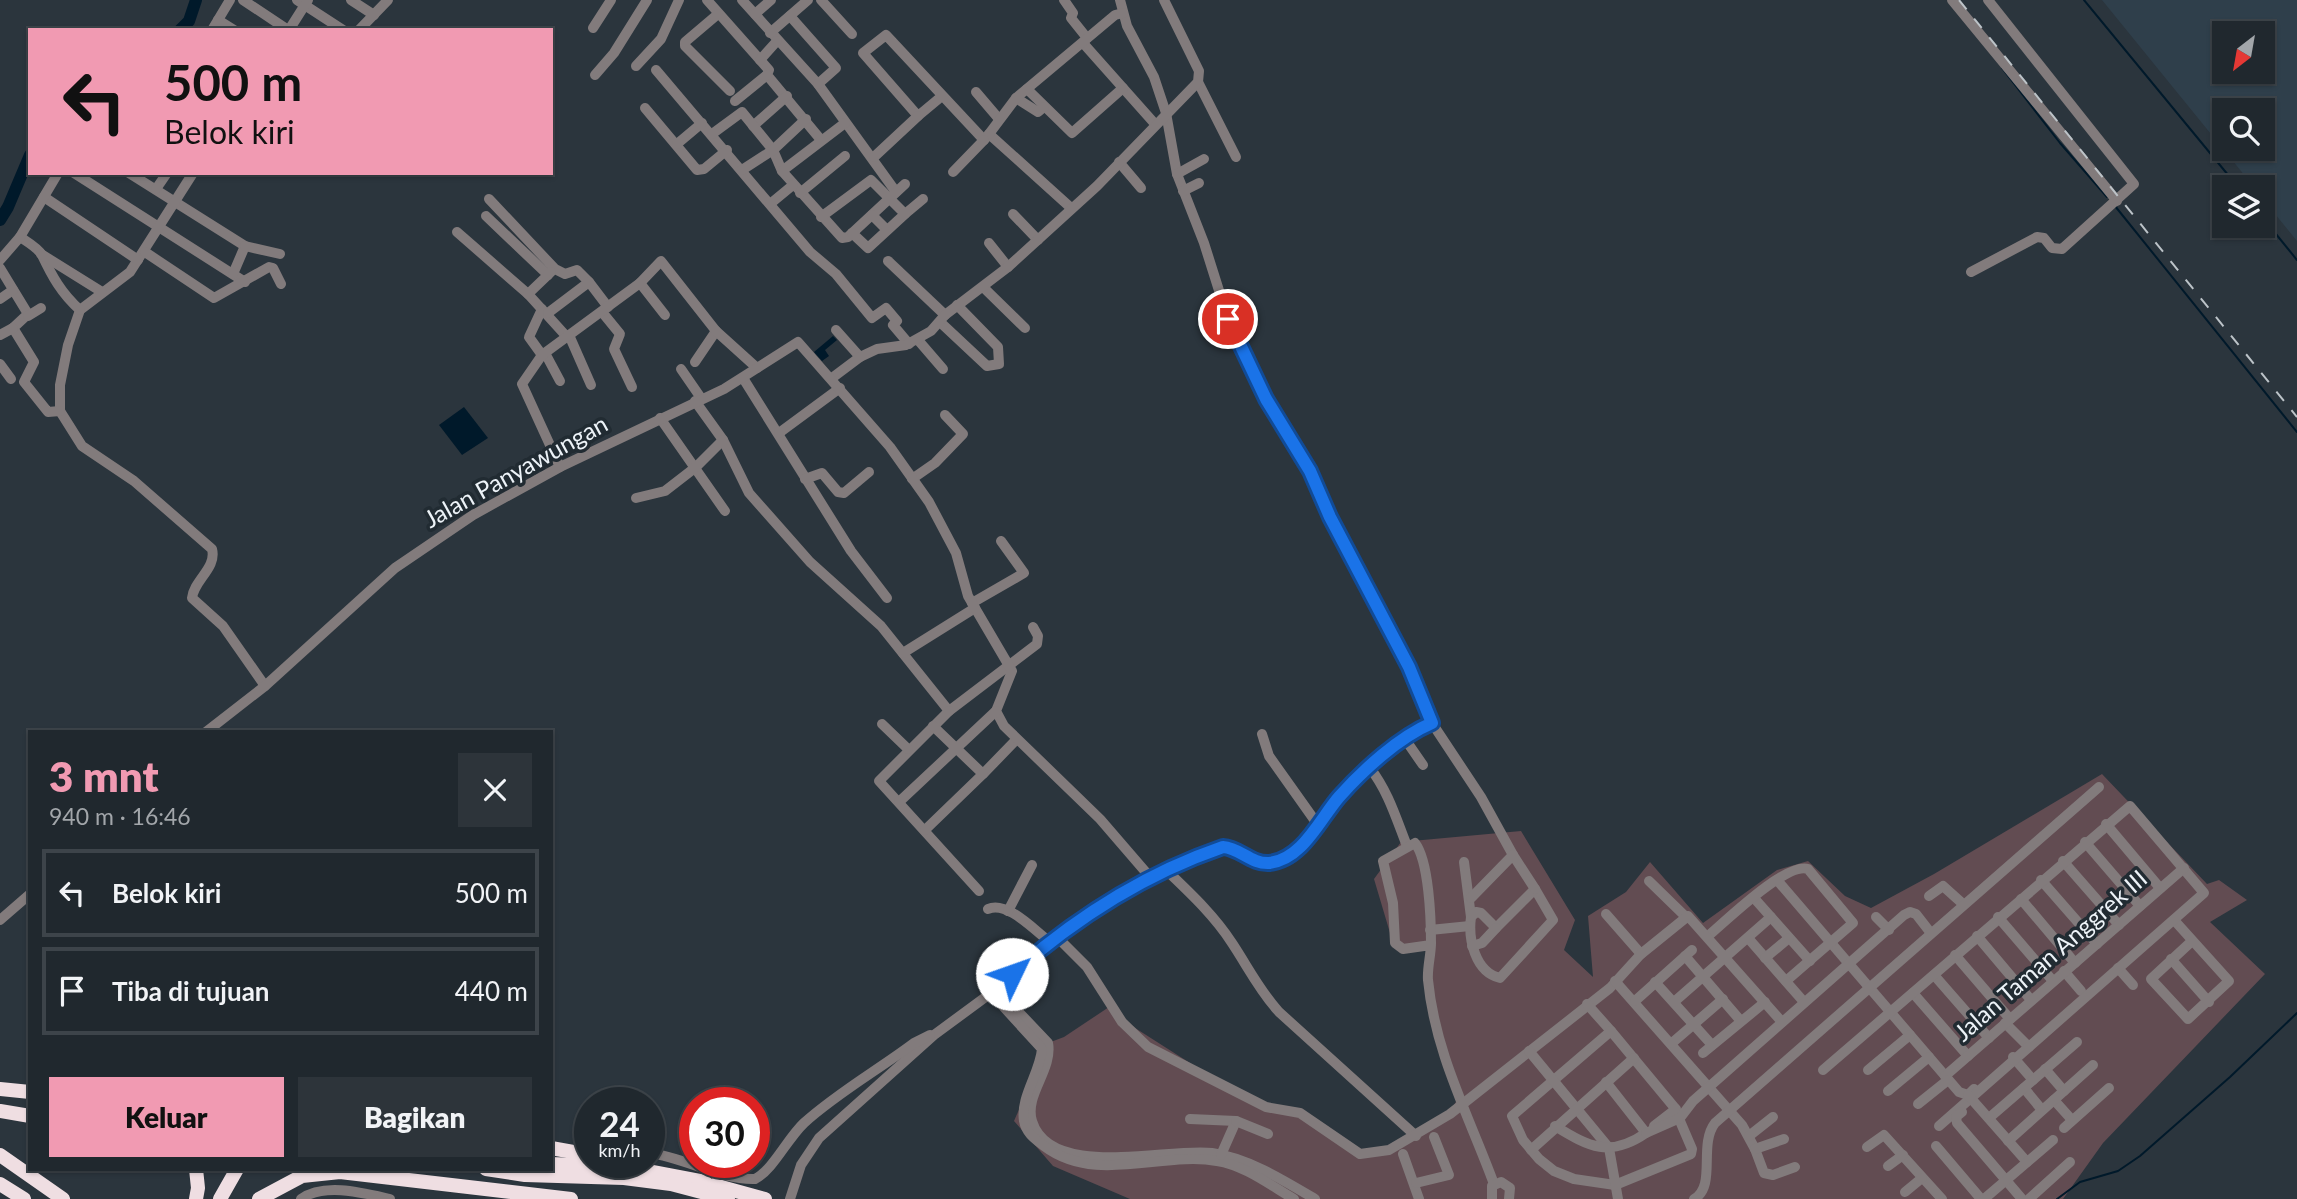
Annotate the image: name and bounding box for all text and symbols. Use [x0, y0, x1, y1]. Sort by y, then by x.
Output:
north arrow [2212, 21, 2275, 84]
map controls [2212, 21, 2275, 238]
text: 500 m [164, 53, 302, 111]
icon: left [49, 56, 140, 147]
button: search [2212, 98, 2275, 161]
text: Belok kiri [164, 112, 295, 151]
button: layers [2212, 175, 2275, 238]
pin [1198, 289, 1258, 349]
icon: arrive [1209, 300, 1247, 338]
street label: Jalan Panyawungan [419, 408, 612, 533]
text: 3 mnt [49, 751, 159, 801]
button: close [458, 753, 532, 827]
text: 940 m · 16:46 [49, 802, 191, 830]
street label: Jalan Taman Anggrek III [1948, 863, 2152, 1046]
icon: left [53, 874, 91, 912]
text: Belok kiri [112, 877, 221, 909]
text: 500 m [455, 877, 528, 909]
position arrow [975, 937, 1049, 1011]
icon: arrive [53, 972, 91, 1010]
text: Tiba di tujuan [112, 975, 270, 1007]
text: 440 m [455, 975, 528, 1007]
button: Keluar [49, 1077, 284, 1157]
button: Bagikan [298, 1077, 532, 1157]
speed limit sign: 30 [679, 1087, 770, 1178]
text: 24 [599, 1102, 640, 1144]
text: km/h [598, 1139, 641, 1161]

